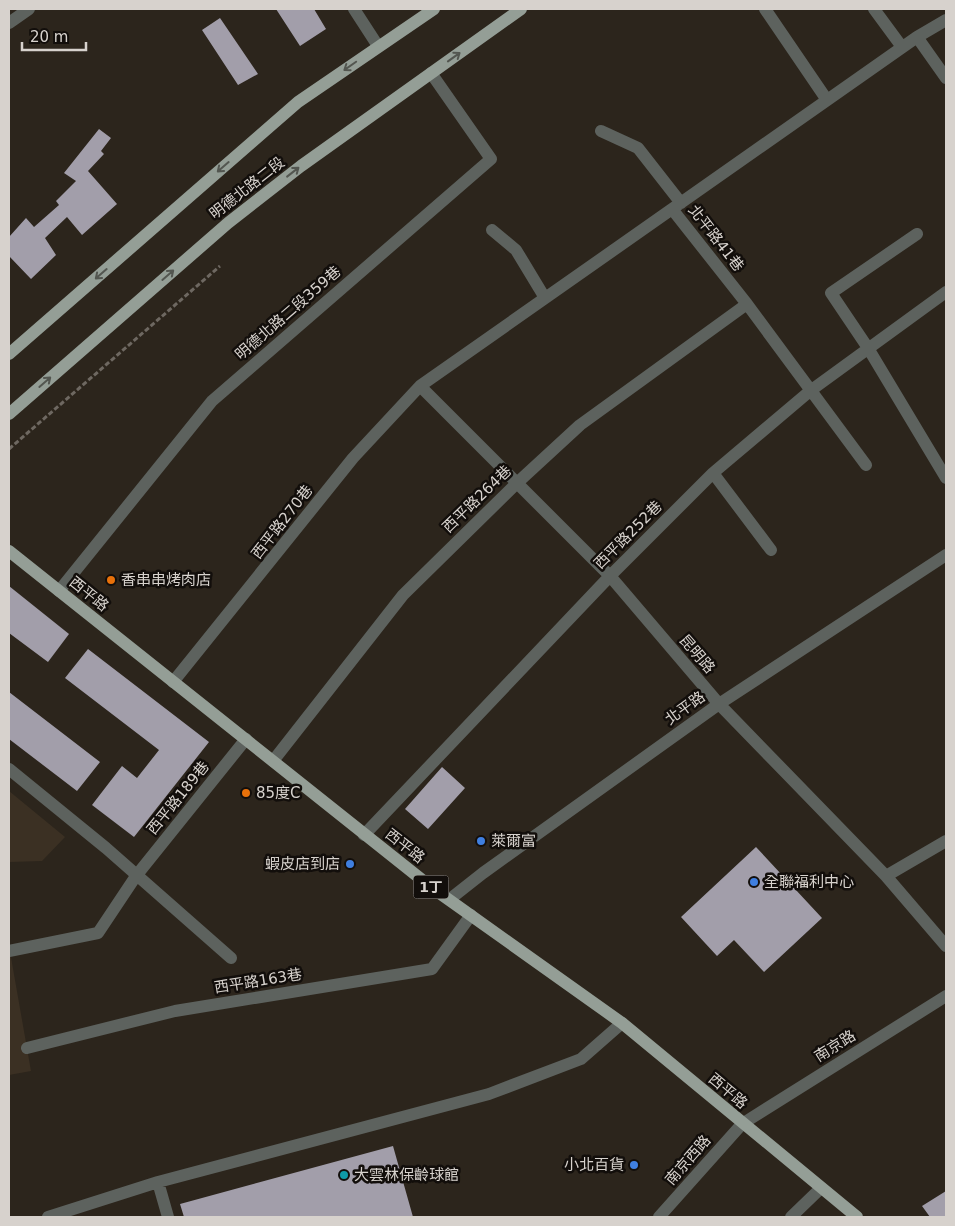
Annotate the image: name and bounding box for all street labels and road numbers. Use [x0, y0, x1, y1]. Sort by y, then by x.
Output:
street label: 明德北路二段 [206, 153, 288, 223]
street label: 北平路41巷 [685, 201, 747, 275]
street label: 明德北路二段359巷 [232, 262, 344, 364]
street label: 西平路264巷 [439, 462, 515, 536]
street label: 西平路270巷 [248, 482, 316, 562]
street label: 西平路252巷 [590, 497, 666, 573]
street label: 西平路 [66, 573, 112, 615]
street label: 昆明路 [675, 631, 719, 677]
street label: 北平路 [662, 687, 708, 729]
street label: 西平路189巷 [143, 758, 213, 838]
street label: 西平路 [382, 825, 428, 867]
road number: 1丁 [414, 876, 448, 899]
street label: 西平路163巷 [213, 965, 303, 997]
street label: 南京路 [811, 1026, 859, 1066]
street label: 西平路 [705, 1070, 751, 1112]
street label: 南京西路 [662, 1131, 714, 1189]

